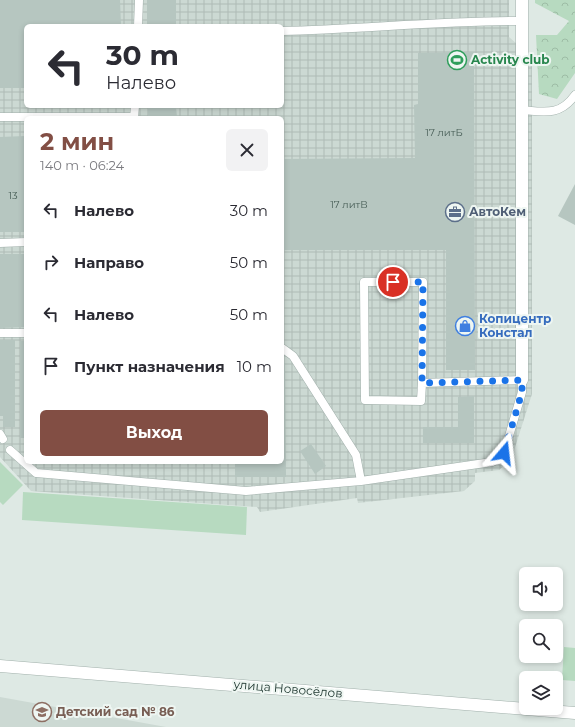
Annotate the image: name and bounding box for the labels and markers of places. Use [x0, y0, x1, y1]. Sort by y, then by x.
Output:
sports icon: Activity club [446, 49, 468, 71]
place label: Activity club [470, 52, 550, 67]
office icon: АвтоКем [444, 201, 466, 223]
place label: АвтоКем [469, 204, 526, 219]
pin [376, 265, 410, 299]
place label: Копицентр Констал [479, 311, 551, 340]
shop icon: Копицентр Констал [454, 315, 476, 337]
school or university icon: Детский сад № 86 [31, 701, 53, 723]
place label: Детский сад № 86 [56, 704, 175, 719]

